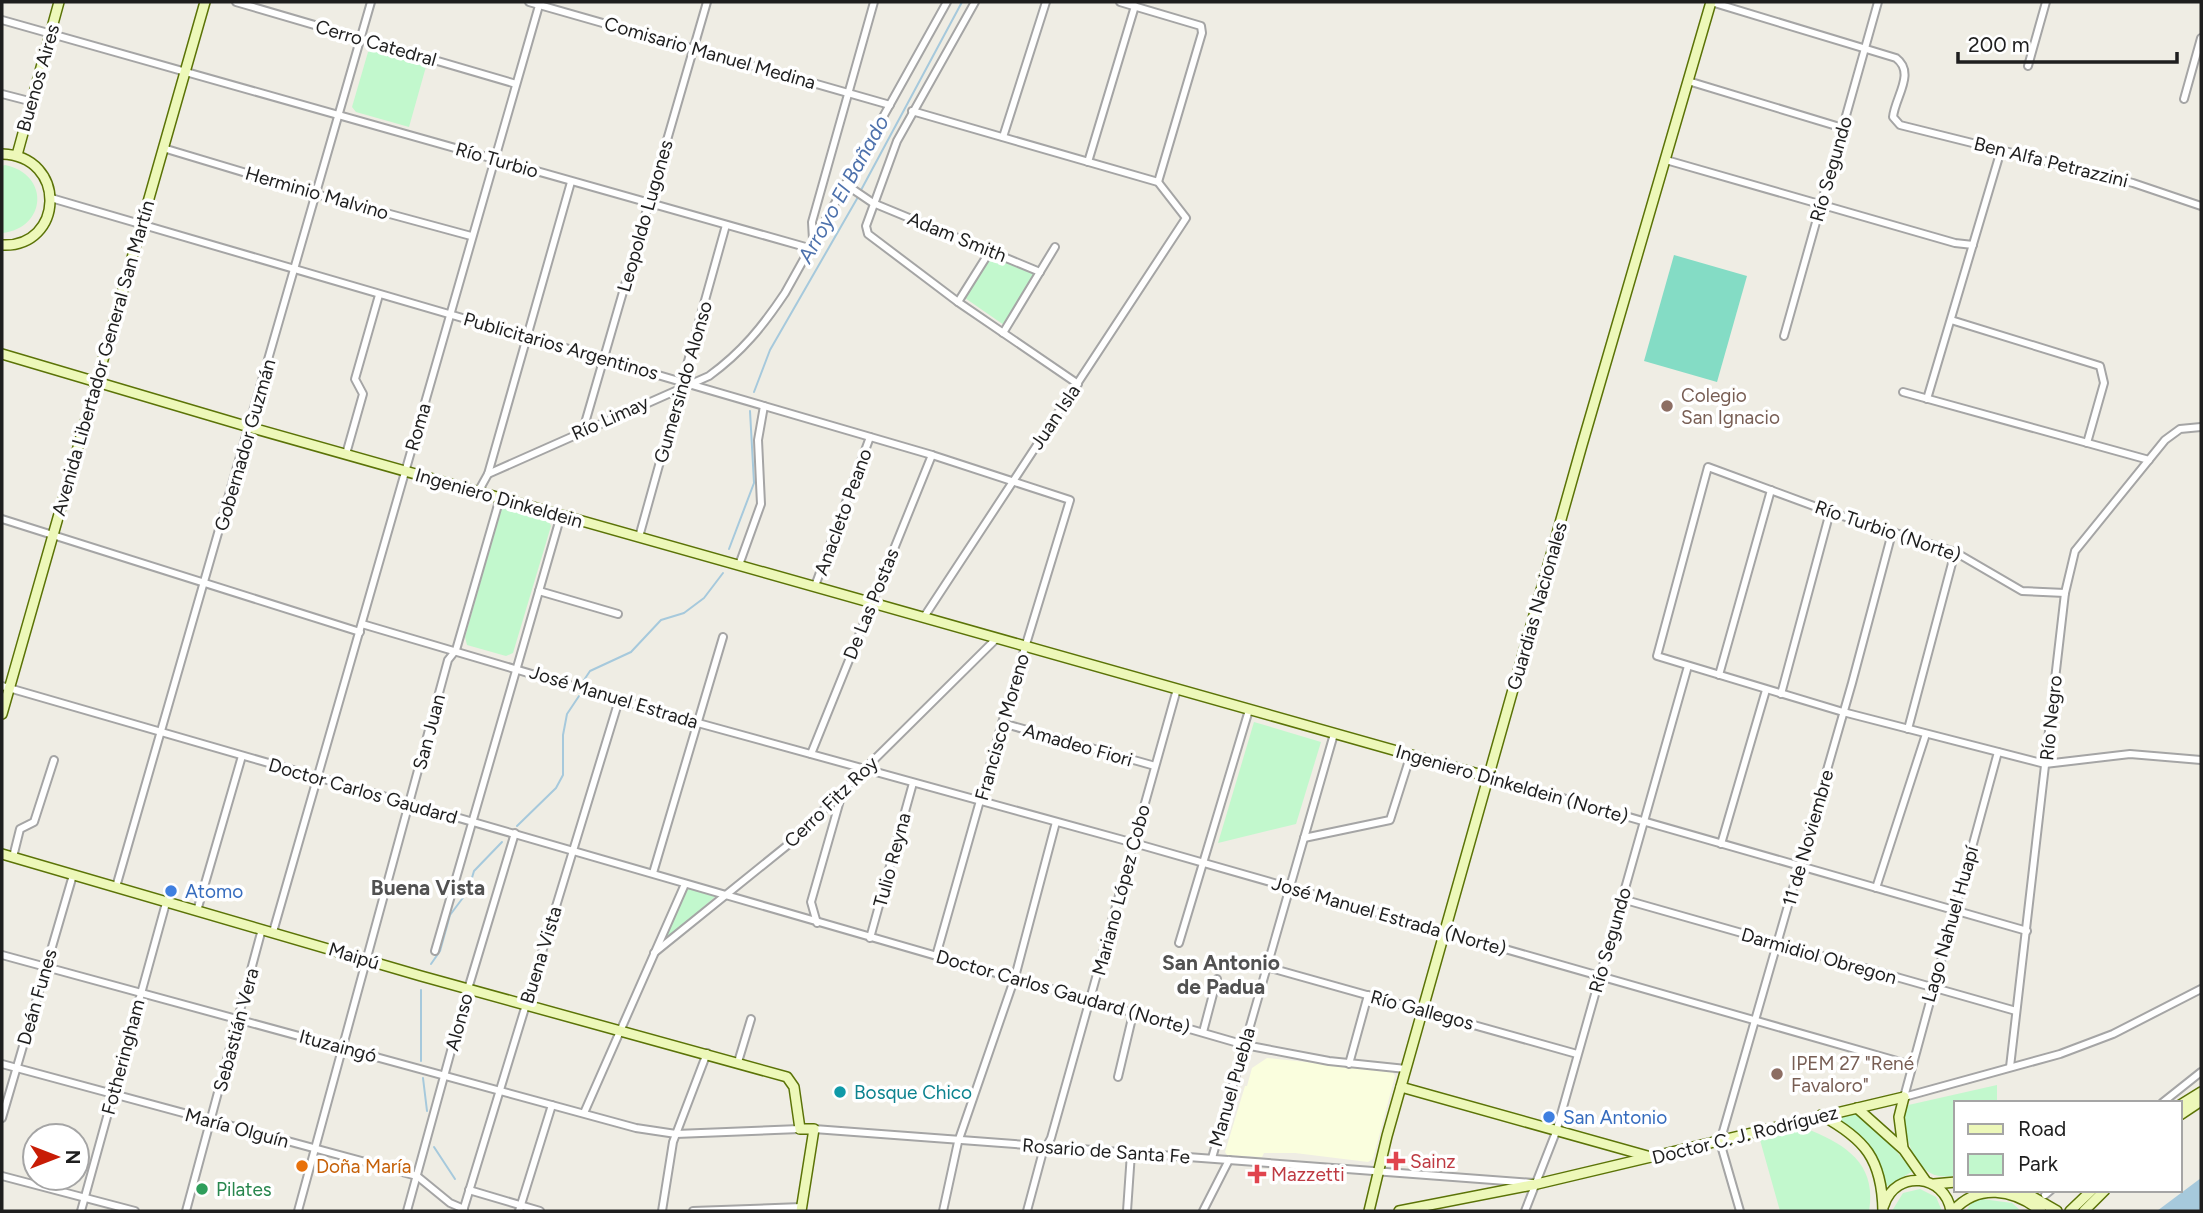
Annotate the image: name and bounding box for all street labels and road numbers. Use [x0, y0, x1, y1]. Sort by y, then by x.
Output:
street label: Comisario Manuel Medina [602, 12, 818, 94]
street label: Cerro Catedral [313, 15, 439, 71]
street label: Buenos Aires [12, 22, 64, 134]
street label: Río Segundo [1805, 114, 1857, 224]
street label: Ben Alfa Petrazzini [1971, 132, 2131, 192]
street label: Río Turbio [453, 137, 541, 183]
street label: Leopoldo Lugones [612, 137, 678, 295]
street label: Herminio Malvino [243, 162, 391, 224]
street label: Avenida Libertador General San Martín [47, 198, 159, 518]
street label: Adam Smith [904, 207, 1010, 267]
street label: Gumersindo Alonso [649, 298, 717, 466]
street label: Publicitarios Argentinos [461, 307, 661, 385]
street label: Gobernador Guzmán [209, 356, 281, 534]
street label: Juan Isla [1025, 380, 1085, 454]
street label: Río Limay [568, 391, 652, 445]
street label: Roma [400, 400, 436, 454]
street label: Anacleto Peano [809, 445, 877, 579]
street label: Ingeniero Dinkeldein [413, 463, 585, 533]
street label: Río Turbio (Norte) [1812, 495, 1964, 567]
street label: Guardias Nacionales [1502, 519, 1572, 693]
street label: De Las Postas [838, 545, 904, 663]
street label: Francisco Moreno [970, 651, 1034, 803]
street label: José Manuel Estrada [527, 660, 701, 734]
street label: Río Negro [2035, 674, 2067, 762]
street label: San Juan [408, 692, 450, 772]
street label: Amadeo Fiori [1021, 718, 1135, 772]
street label: Ingeniero Dinkeldein (Norte) [1393, 740, 1631, 828]
street label: Cerro Fitz Roy [779, 752, 883, 852]
street label: Doctor Carlos Gaudard [266, 753, 460, 829]
street label: 11 de Noviembre [1778, 767, 1838, 909]
street label: Mariano López Cobo [1087, 802, 1155, 978]
street label: Tulio Reyna [868, 810, 916, 910]
street label: Lago Nahuel Huapí [1917, 842, 1984, 1005]
street label: José Manuel Estrada (Norte) [1269, 871, 1509, 961]
street label: Río Segundo [1584, 885, 1636, 995]
street label: Buena Vista [515, 903, 567, 1007]
street label: Darmidiol Obregon [1739, 923, 1899, 989]
street label: Maipú [326, 937, 382, 975]
street label: Doctor Carlos Gaudard (Norte) [933, 945, 1193, 1039]
street label: Deán Funes [12, 946, 62, 1048]
street label: Sebastián Vera [208, 966, 264, 1094]
street label: Río Gallegos [1368, 985, 1476, 1035]
street label: Alonso [440, 991, 478, 1053]
street label: Fotheringham [97, 997, 149, 1117]
street label: Ituzaingó [297, 1025, 379, 1067]
street label: Manuel Puebla [1204, 1025, 1260, 1149]
street label: Doctor C. J. Rodríguez [1650, 1101, 1840, 1169]
street label: María Olguín [183, 1103, 291, 1153]
street label: Rosario de Santa Fe [1021, 1134, 1191, 1168]

